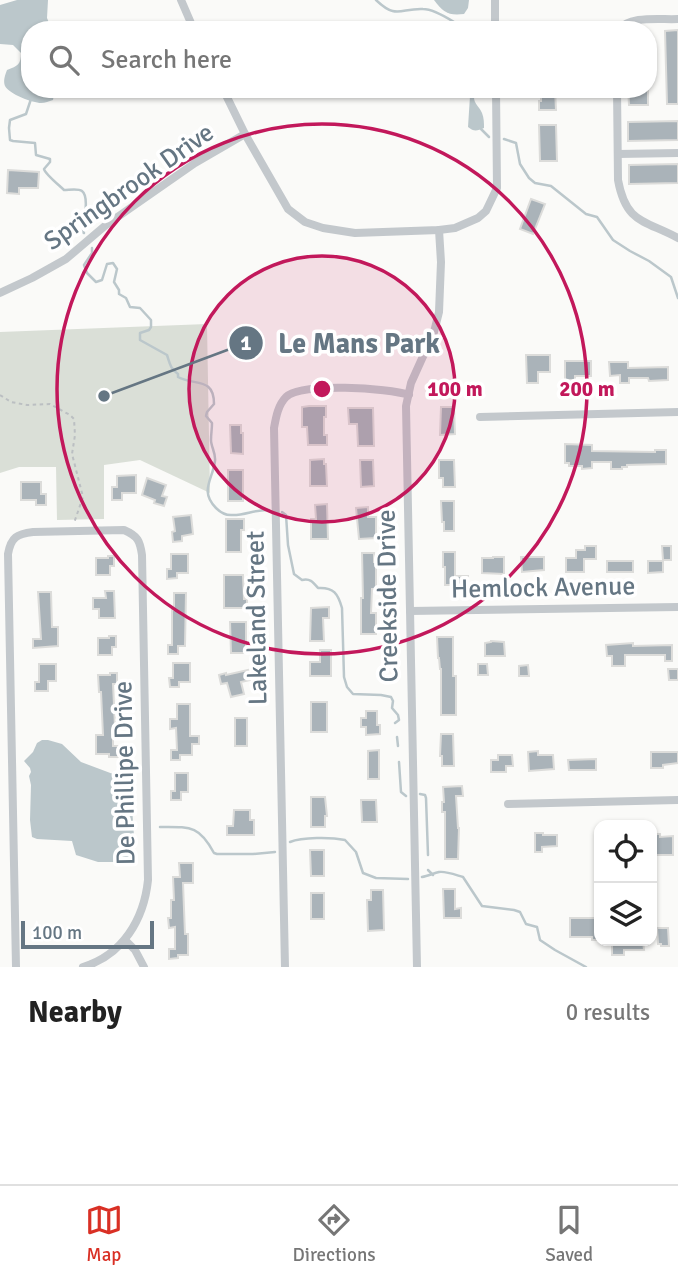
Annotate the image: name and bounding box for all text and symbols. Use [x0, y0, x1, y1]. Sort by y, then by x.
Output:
search box [21, 21, 657, 98]
icon: search [45, 41, 83, 79]
text: Search here [101, 44, 232, 76]
street label: Springbrook Drive [38, 117, 220, 257]
callout: Le Mans Park [229, 318, 454, 367]
text: Le Mans Park [278, 327, 440, 361]
text: 1 [240, 330, 252, 356]
text: 100 m [427, 376, 483, 402]
text: 200 m [559, 376, 615, 402]
centre of rings [310, 377, 334, 401]
street label: Creekside Drive [370, 509, 406, 683]
street label: Lakeland Street [239, 531, 275, 705]
street label: Hemlock Avenue [450, 570, 636, 606]
street label: De Phillipe Drive [107, 681, 143, 865]
map controls [594, 820, 657, 946]
button: locate [594, 820, 657, 883]
button: layers [594, 883, 657, 946]
scale bar [21, 918, 154, 950]
text: 100 m [32, 921, 82, 945]
text: Nearby [28, 994, 122, 1031]
text: 0 results [566, 998, 650, 1027]
tab: Map [85, 1201, 123, 1267]
tab: Directions [293, 1201, 376, 1267]
tab: Saved [545, 1201, 593, 1267]

